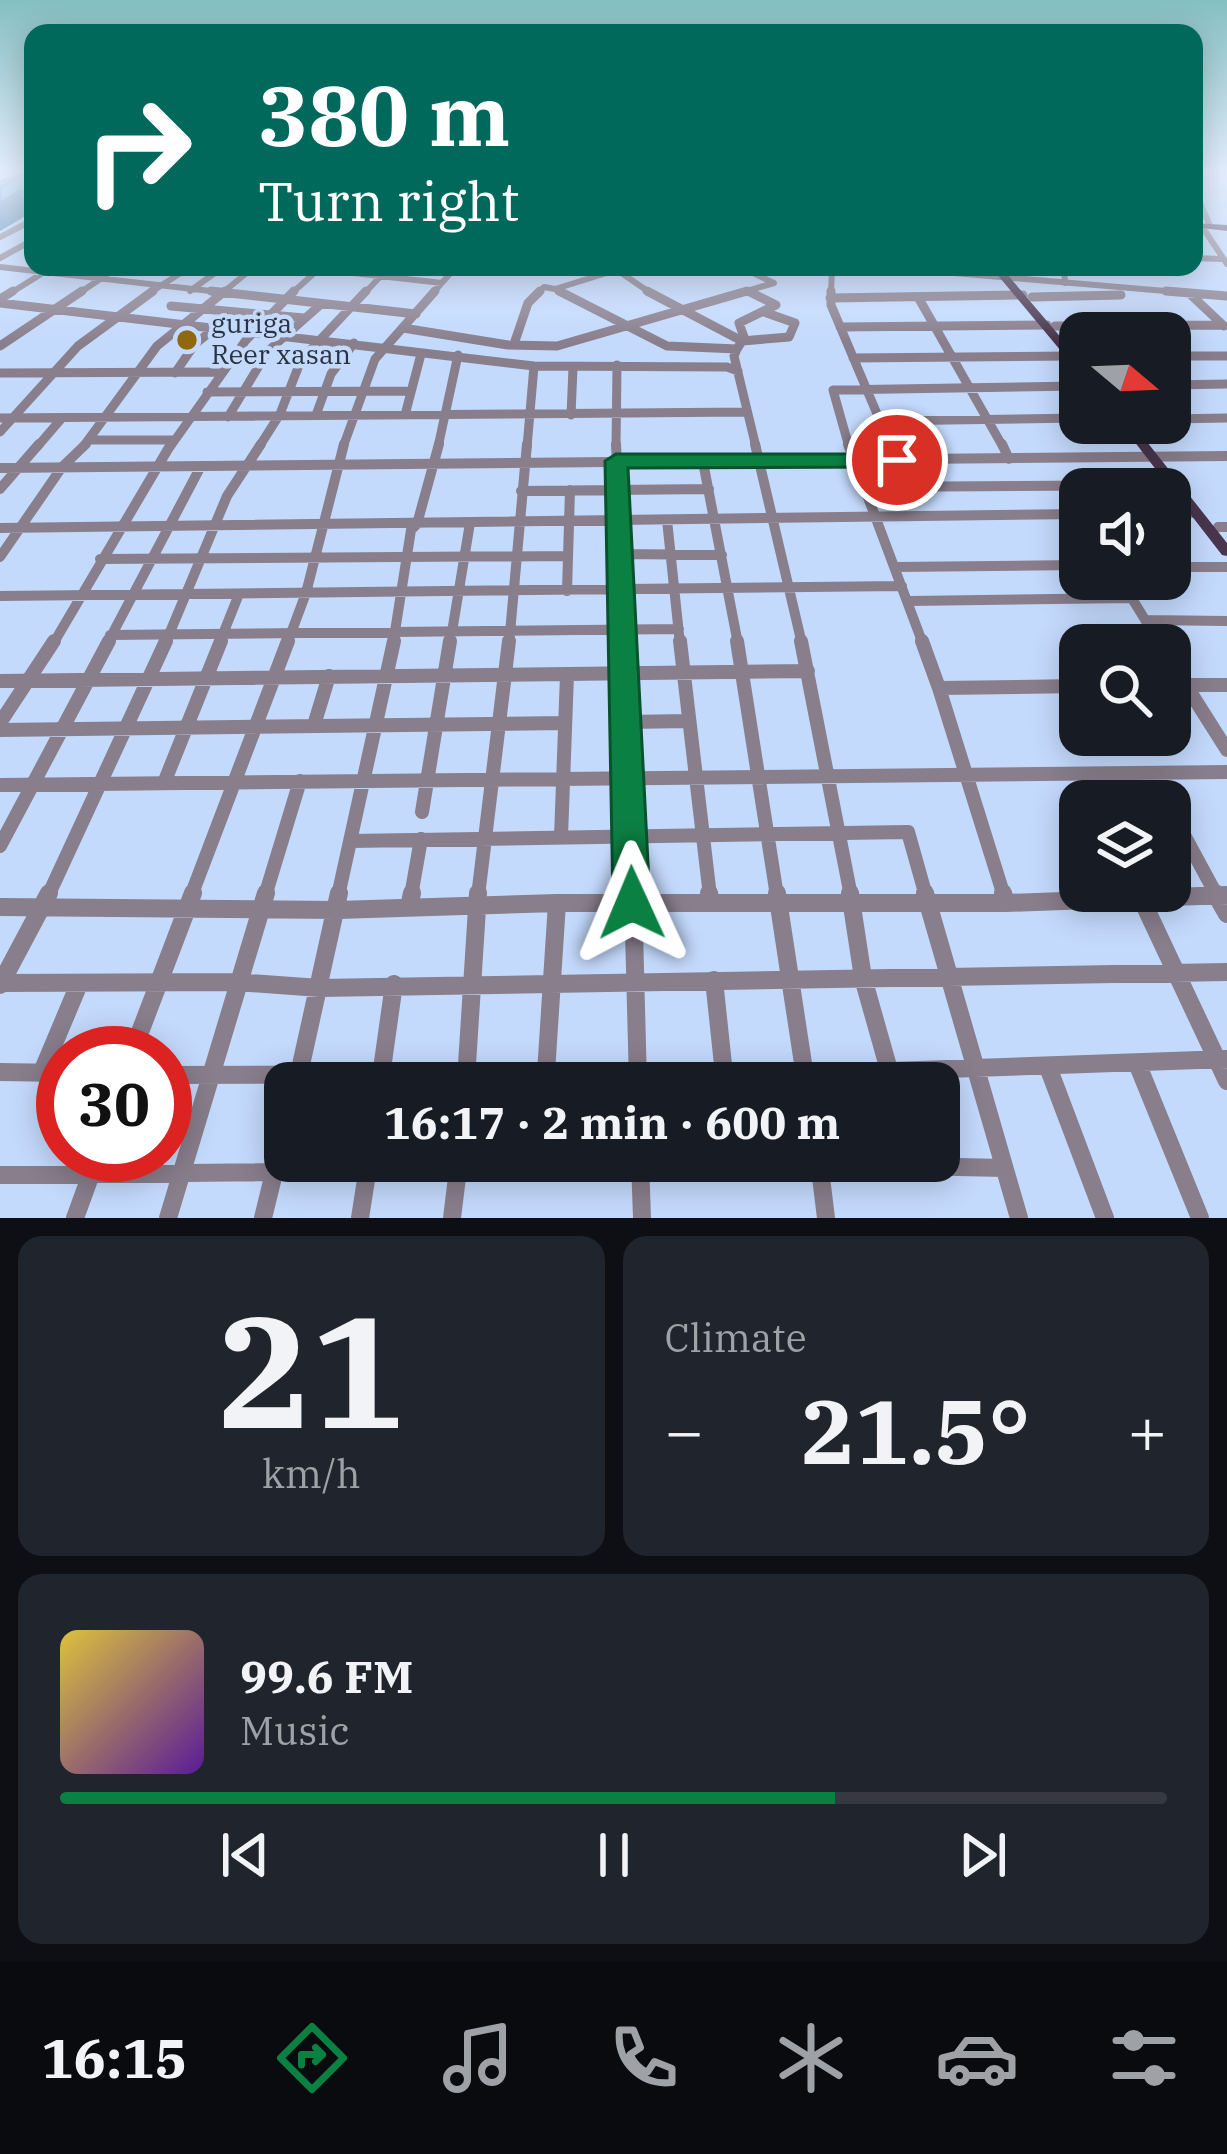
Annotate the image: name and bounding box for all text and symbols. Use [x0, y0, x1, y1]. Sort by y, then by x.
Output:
text: 380 m [258, 60, 510, 169]
icon: right [60, 72, 216, 228]
text: Turn right [258, 166, 520, 236]
place label: guriga Reer xasan [211, 305, 351, 371]
north arrow [1059, 312, 1191, 444]
map controls [1059, 312, 1191, 912]
marker: guriga Reer xasan [174, 327, 200, 353]
pin [846, 409, 948, 511]
icon: arrive [864, 427, 930, 493]
button: sound [1059, 468, 1191, 600]
button: search [1059, 624, 1191, 756]
button: layers [1059, 780, 1191, 912]
position arrow [569, 840, 695, 966]
speed limit sign: 30 [36, 1026, 192, 1182]
text: 16:17 · 2 min · 600 m [384, 1093, 840, 1151]
text: 21 [218, 1268, 405, 1471]
text: Climate [665, 1312, 807, 1363]
text: 21.5° [801, 1372, 1031, 1489]
text: − [665, 1387, 704, 1473]
text: + [1127, 1387, 1167, 1473]
text: km/h [262, 1448, 361, 1499]
text: 99.6 FM [240, 1647, 413, 1705]
text: Music [240, 1705, 350, 1756]
icon: previous [212, 1822, 278, 1888]
icon: pause [581, 1822, 647, 1888]
icon: next [950, 1822, 1016, 1888]
icon: directions [270, 2016, 354, 2100]
icon: music [436, 2016, 520, 2100]
icon: phone [602, 2016, 686, 2100]
icon: climate [769, 2016, 853, 2100]
icon: car [935, 2016, 1019, 2100]
icon: filters [1102, 2016, 1186, 2100]
text: 16:15 [41, 2023, 187, 2093]

